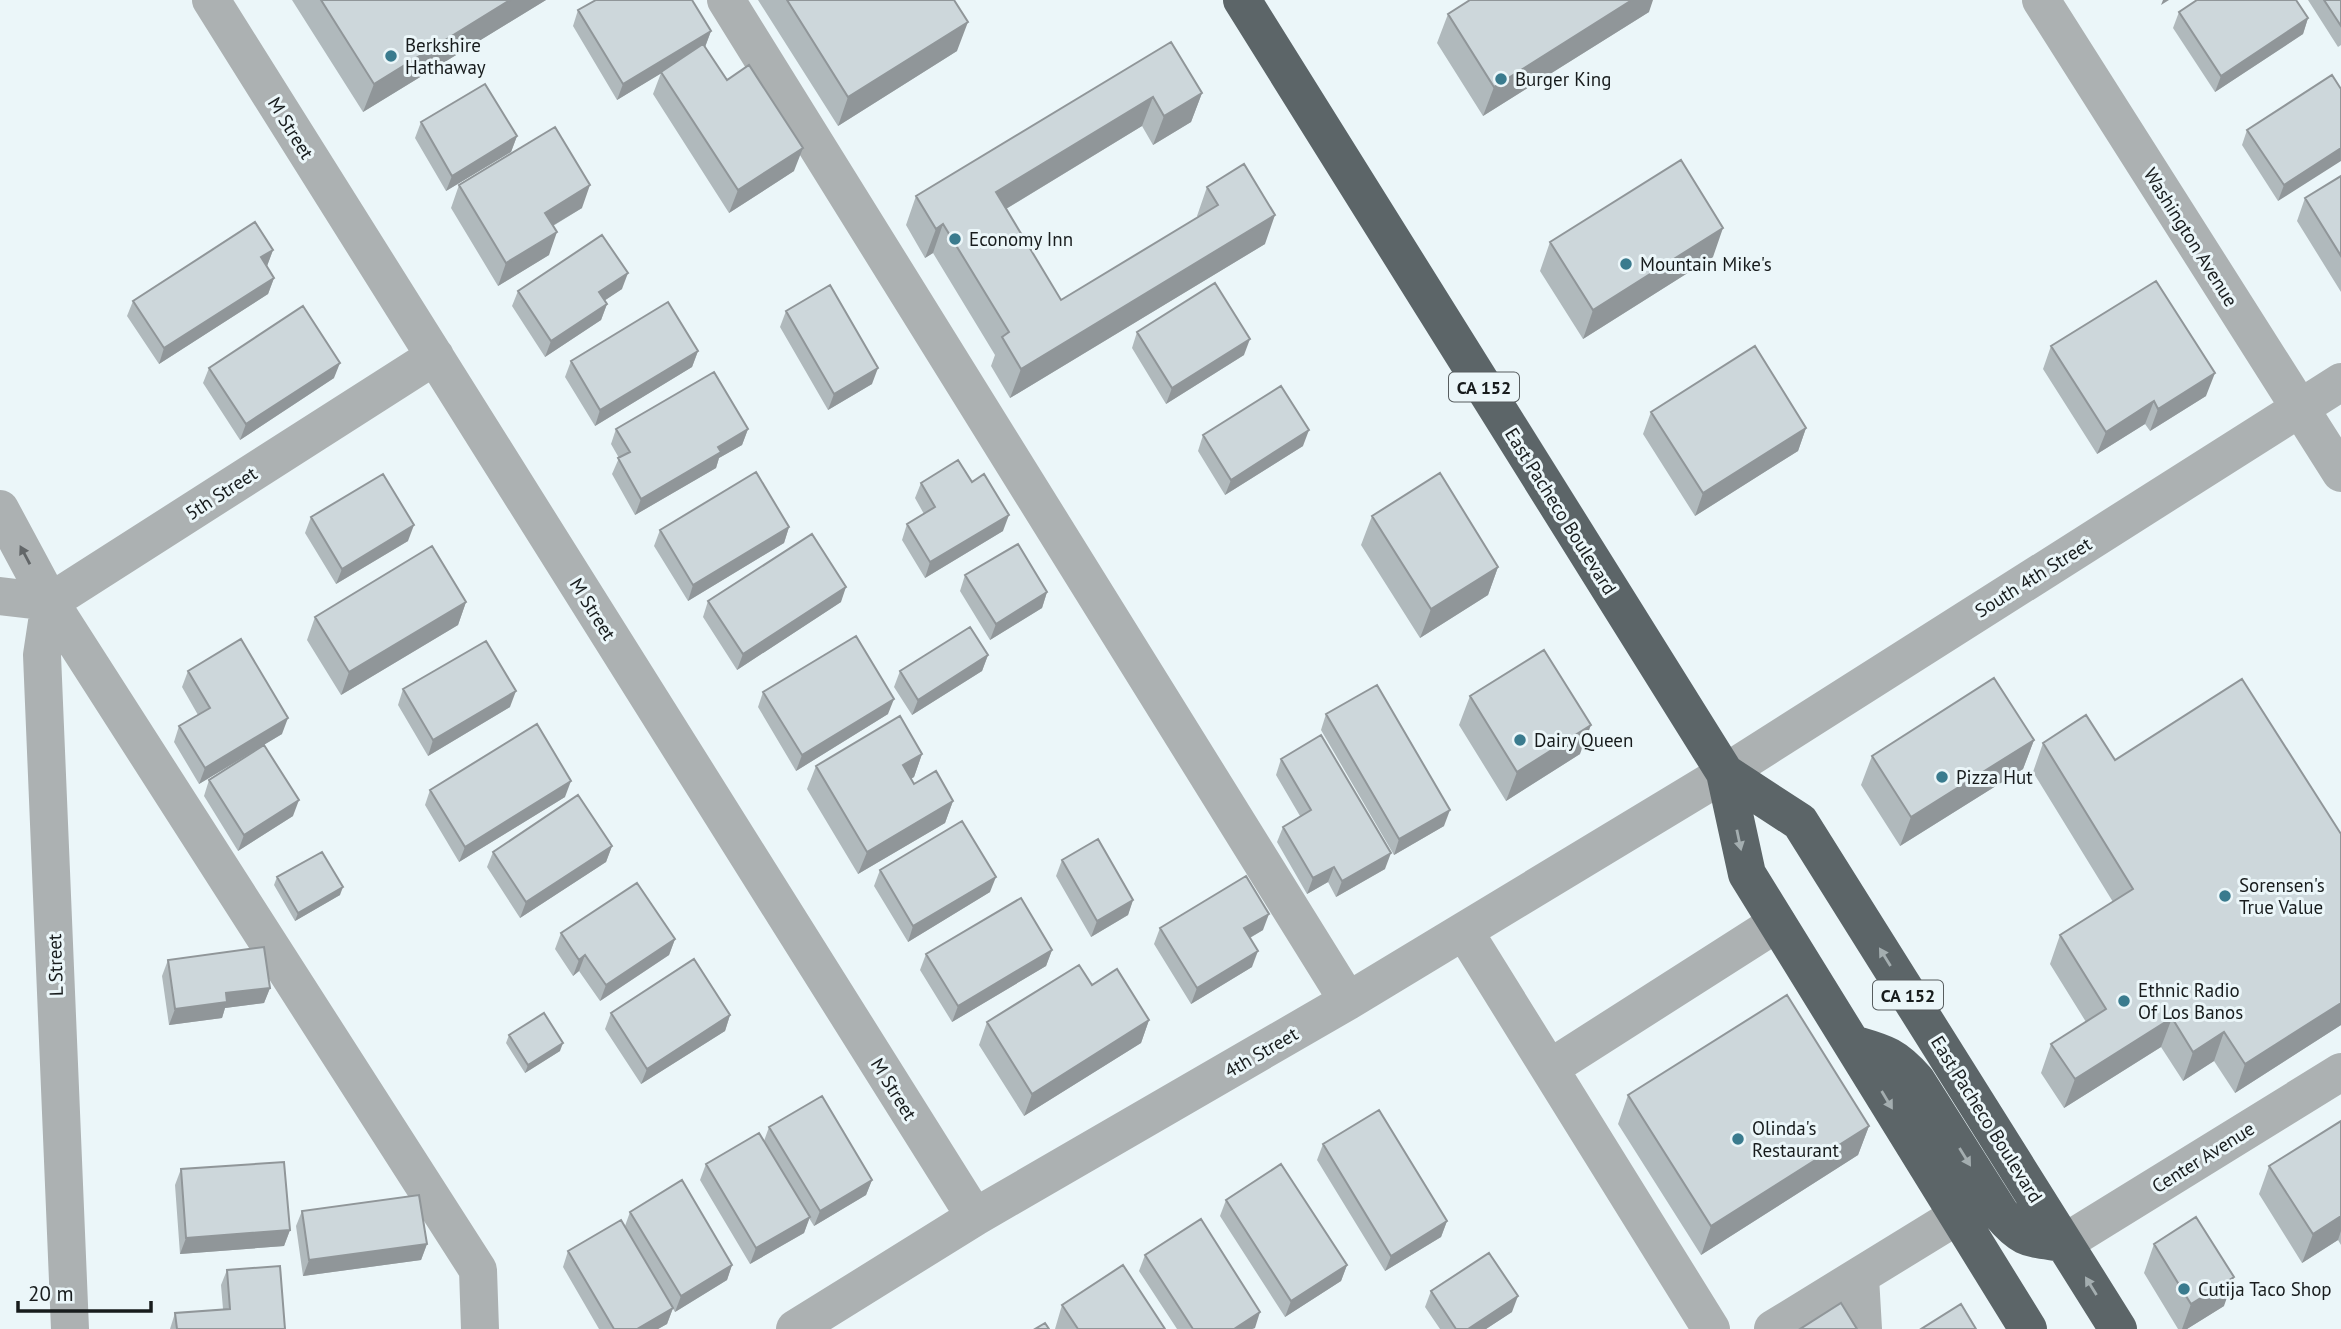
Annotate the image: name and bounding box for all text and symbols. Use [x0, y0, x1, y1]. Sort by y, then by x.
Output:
place label: Berkshire Hathaway [405, 33, 486, 79]
marker: Berkshire Hathaway [383, 48, 399, 64]
place label: Burger King [1515, 67, 1611, 91]
marker: Burger King [1493, 71, 1509, 87]
street label: M Street [263, 93, 320, 164]
street label: Washington Avenue [2139, 163, 2243, 311]
place label: Economy Inn [969, 227, 1073, 251]
marker: Economy Inn [947, 231, 963, 247]
place label: Mountain Mike's [1640, 252, 1772, 276]
marker: Mountain Mike's [1618, 256, 1634, 272]
road number: CA 152 [1449, 372, 1519, 402]
street label: East Pacheco Boulevard [1500, 423, 1622, 599]
street label: 5th Street [181, 461, 262, 525]
street label: South 4th Street [1970, 531, 2096, 622]
one-way arrow [20, 545, 31, 565]
street label: M Street [565, 574, 622, 645]
place label: Dairy Queen [1534, 728, 1633, 752]
marker: Dairy Queen [1512, 732, 1528, 748]
place label: Pizza Hut [1956, 765, 2033, 789]
marker: Pizza Hut [1934, 769, 1950, 785]
one-way arrow [1734, 829, 1745, 851]
place label: Sorensen's True Value [2239, 873, 2325, 919]
marker: Sorensen's True Value [2217, 888, 2233, 904]
street label: L Street [42, 933, 68, 997]
one-way arrow [1878, 947, 1891, 966]
place label: Ethnic Radio Of Los Banos [2138, 978, 2243, 1024]
road number: CA 152 [1873, 980, 1943, 1010]
marker: Ethnic Radio Of Los Banos [2116, 993, 2132, 1009]
street label: 4th Street [1220, 1021, 1302, 1083]
street label: East Pacheco Boulevard [1926, 1031, 2048, 1207]
street label: M Street [866, 1054, 923, 1125]
one-way arrow [1881, 1091, 1893, 1110]
place label: Olinda's Restaurant [1752, 1116, 1839, 1162]
street label: Center Avenue [2147, 1116, 2259, 1198]
marker: Olinda's Restaurant [1730, 1131, 1746, 1147]
one-way arrow [1958, 1148, 1971, 1167]
scale bar [18, 1270, 150, 1314]
one-way arrow [2085, 1276, 2098, 1295]
place label: Cutija Taco Shop [2198, 1277, 2332, 1301]
text: 20 m [28, 1280, 74, 1307]
marker: Cutija Taco Shop [2176, 1281, 2192, 1297]

